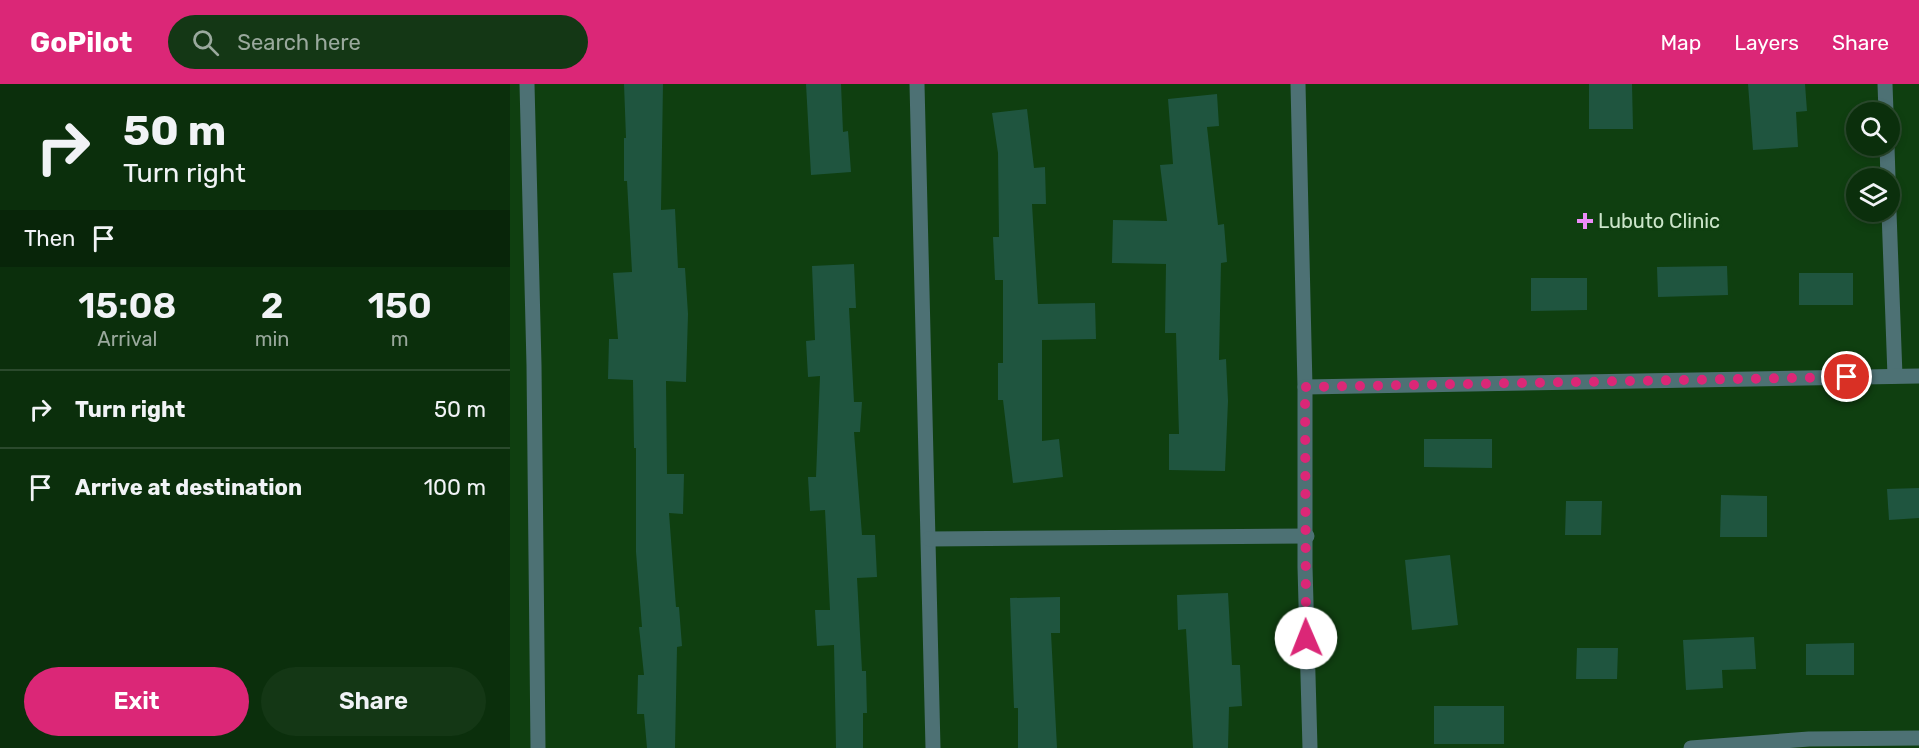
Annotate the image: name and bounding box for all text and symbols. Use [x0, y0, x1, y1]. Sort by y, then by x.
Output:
search box [168, 15, 588, 69]
text: GoPilot [30, 26, 132, 59]
icon: search [189, 26, 222, 59]
text: Search here [237, 29, 361, 56]
text: Map [1660, 30, 1701, 55]
text: Layers [1734, 30, 1799, 55]
text: Share [1832, 30, 1889, 55]
map controls [1846, 102, 1900, 222]
button: search [1846, 102, 1900, 156]
text: 50 m [123, 106, 226, 156]
icon: right [24, 108, 102, 186]
text: Turn right [123, 157, 246, 189]
button: layers [1846, 168, 1900, 222]
place label: Lubuto Clinic [1598, 209, 1720, 233]
marker: Lubuto Clinic [1576, 212, 1594, 230]
icon: arrive [87, 222, 120, 255]
text: Then [24, 225, 75, 252]
text: 15:08 [78, 284, 176, 327]
text: 2 [261, 284, 283, 327]
text: 150 [368, 284, 432, 327]
text: Arrival [97, 327, 157, 351]
text: min [255, 327, 289, 351]
text: m [391, 327, 409, 351]
pin [1821, 351, 1872, 402]
icon: arrive [1830, 360, 1863, 393]
icon: right [24, 393, 57, 426]
text: Turn right [75, 396, 185, 423]
text: 50 m [434, 396, 486, 423]
icon: arrive [24, 471, 57, 504]
text: Arrive at destination [75, 474, 302, 501]
text: 100 m [424, 474, 486, 501]
position arrow [1274, 606, 1338, 670]
button: Exit [24, 667, 249, 736]
button: Share [261, 667, 486, 736]

